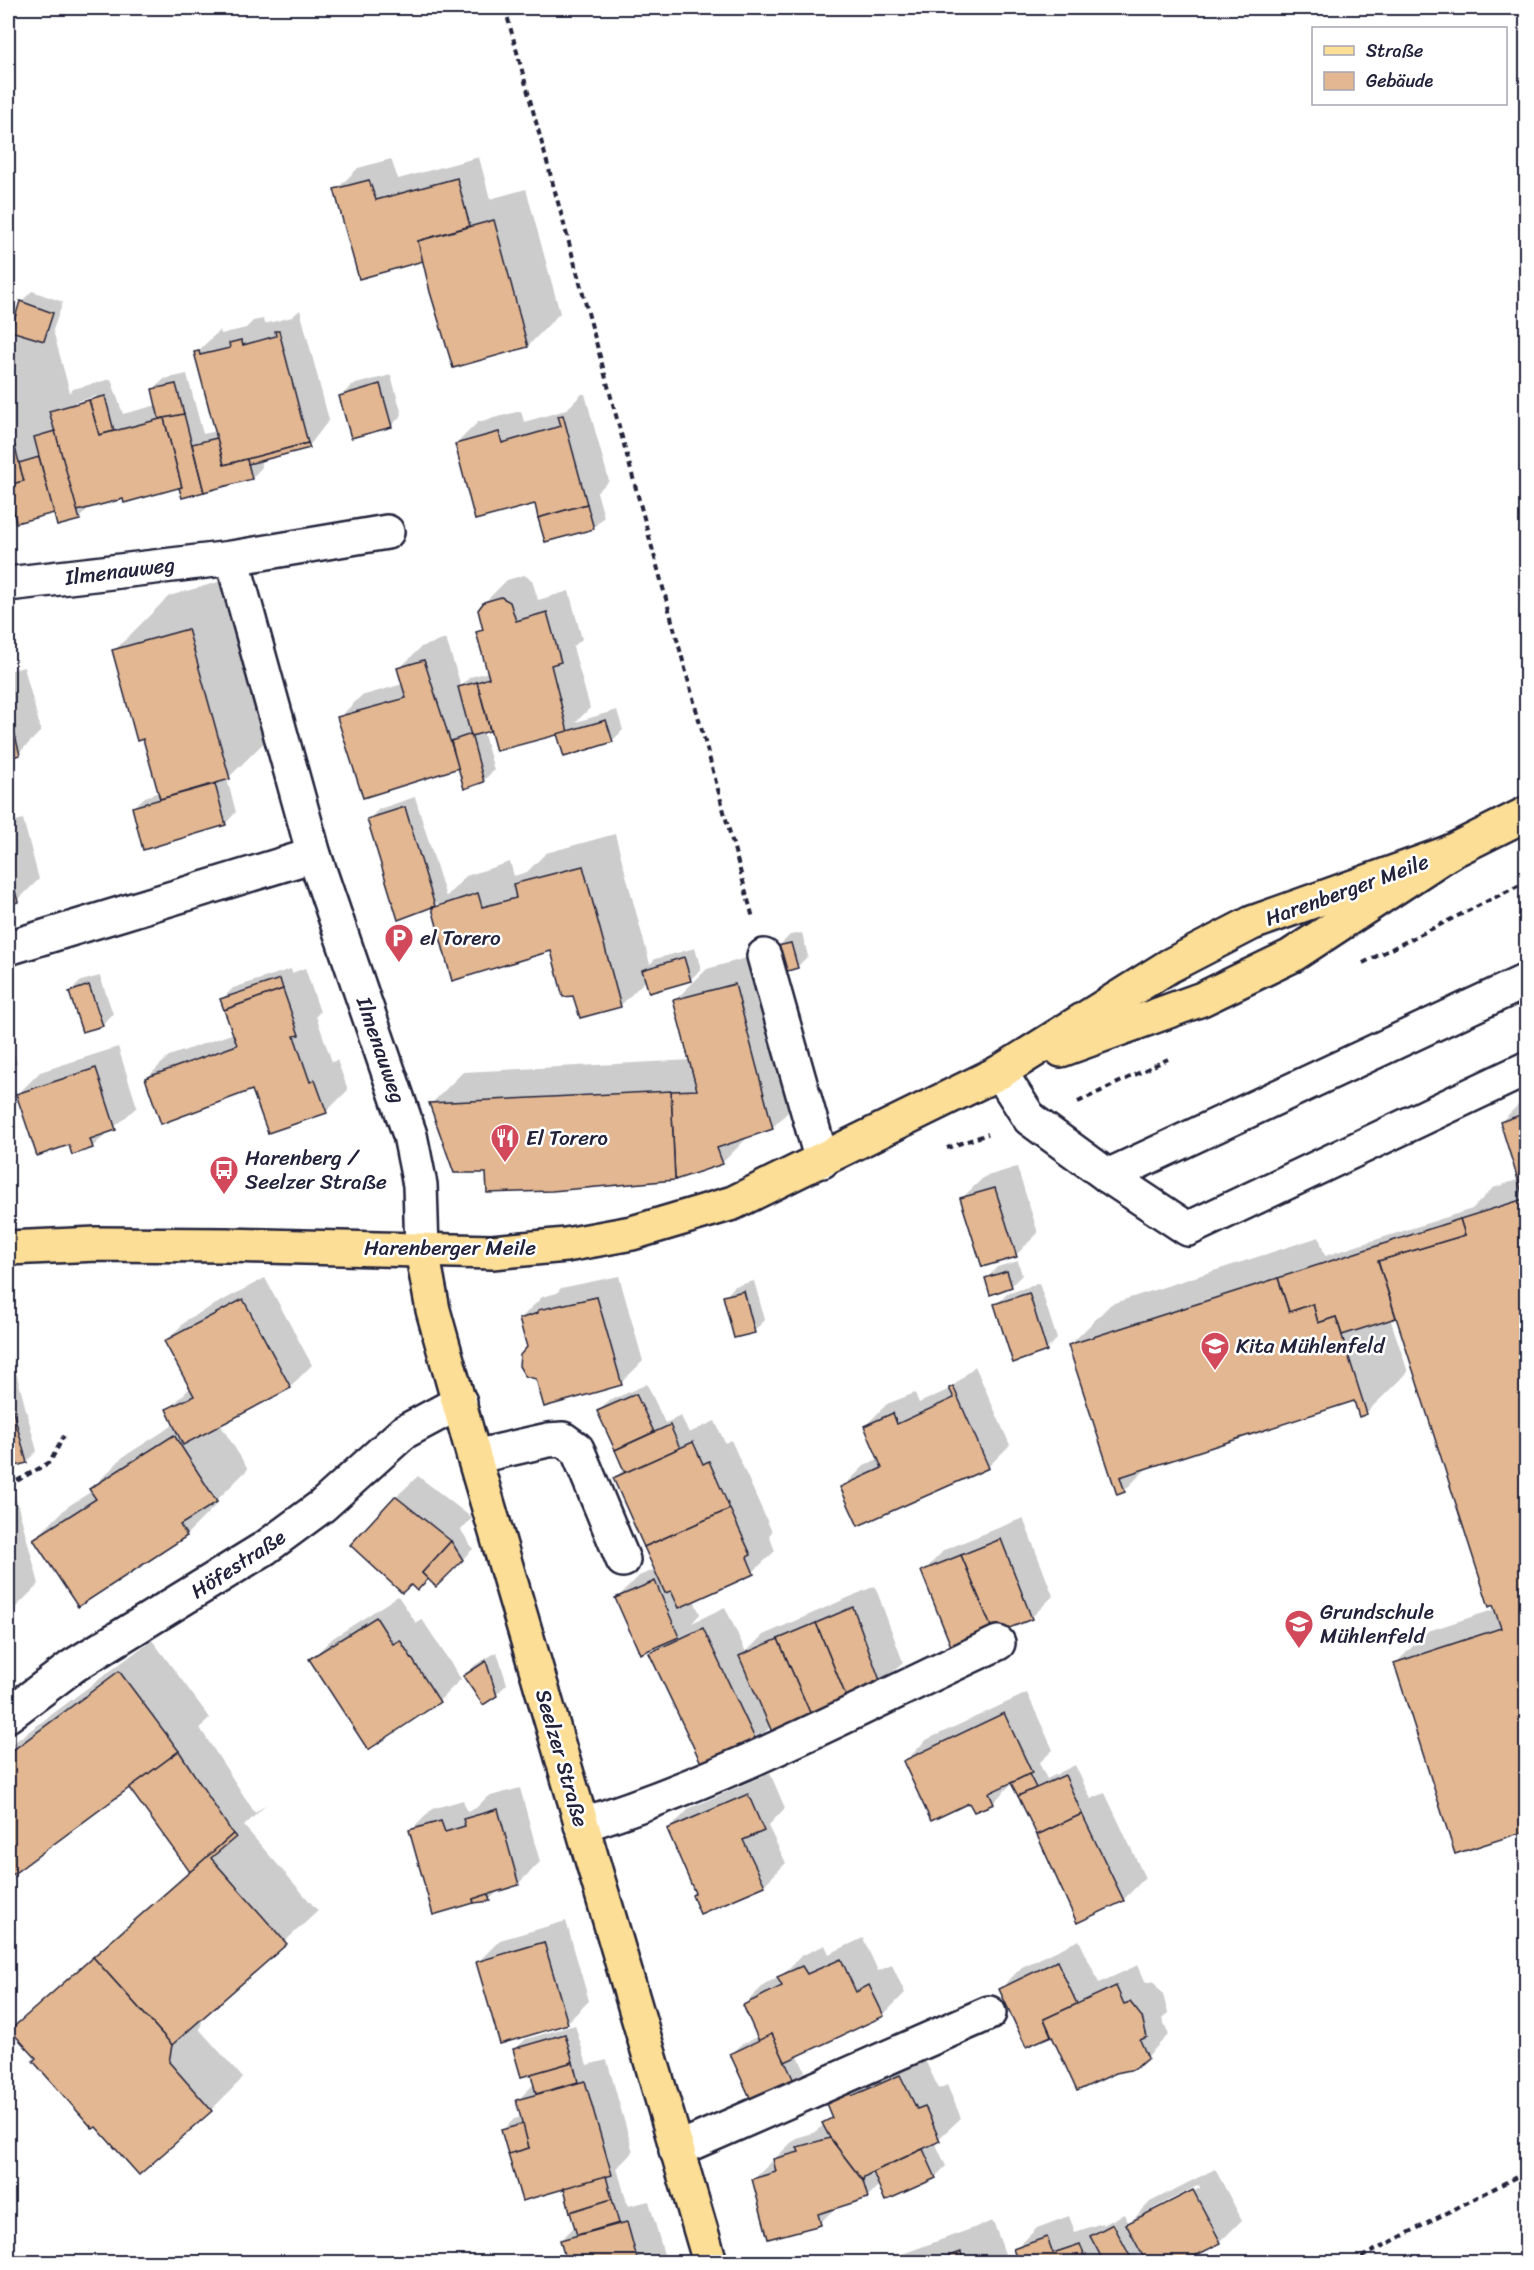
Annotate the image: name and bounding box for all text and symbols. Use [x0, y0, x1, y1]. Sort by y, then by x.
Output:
legend [1312, 27, 1507, 105]
text: Straße [1366, 35, 1423, 67]
text: Gebäude [1366, 65, 1434, 97]
street label: Ilmenauweg [62, 545, 177, 597]
street label: Harenberger Meile [1260, 843, 1435, 937]
place label: el Torero [420, 919, 501, 957]
parking icon: el Torero [383, 922, 415, 964]
street label: Ilmenauweg [345, 991, 417, 1109]
place label: El Torero [526, 1119, 608, 1157]
restaurant icon: El Torero [489, 1122, 521, 1164]
place label: Harenberg / Seelzer Straße [245, 1139, 387, 1201]
bus stop icon: Harenberg / Seelzer Straße [208, 1154, 240, 1196]
street label: Harenberger Meile [364, 1229, 536, 1267]
place label: Kita Mühlenfeld [1236, 1327, 1386, 1365]
school or university icon: Kita Mühlenfeld [1199, 1330, 1231, 1372]
street label: Höfestraße [183, 1519, 293, 1609]
place label: Grundschule Mühlenfeld [1320, 1593, 1434, 1655]
school or university icon: Grundschule Mühlenfeld [1283, 1608, 1315, 1650]
street label: Seelzer Straße [524, 1685, 600, 1832]

